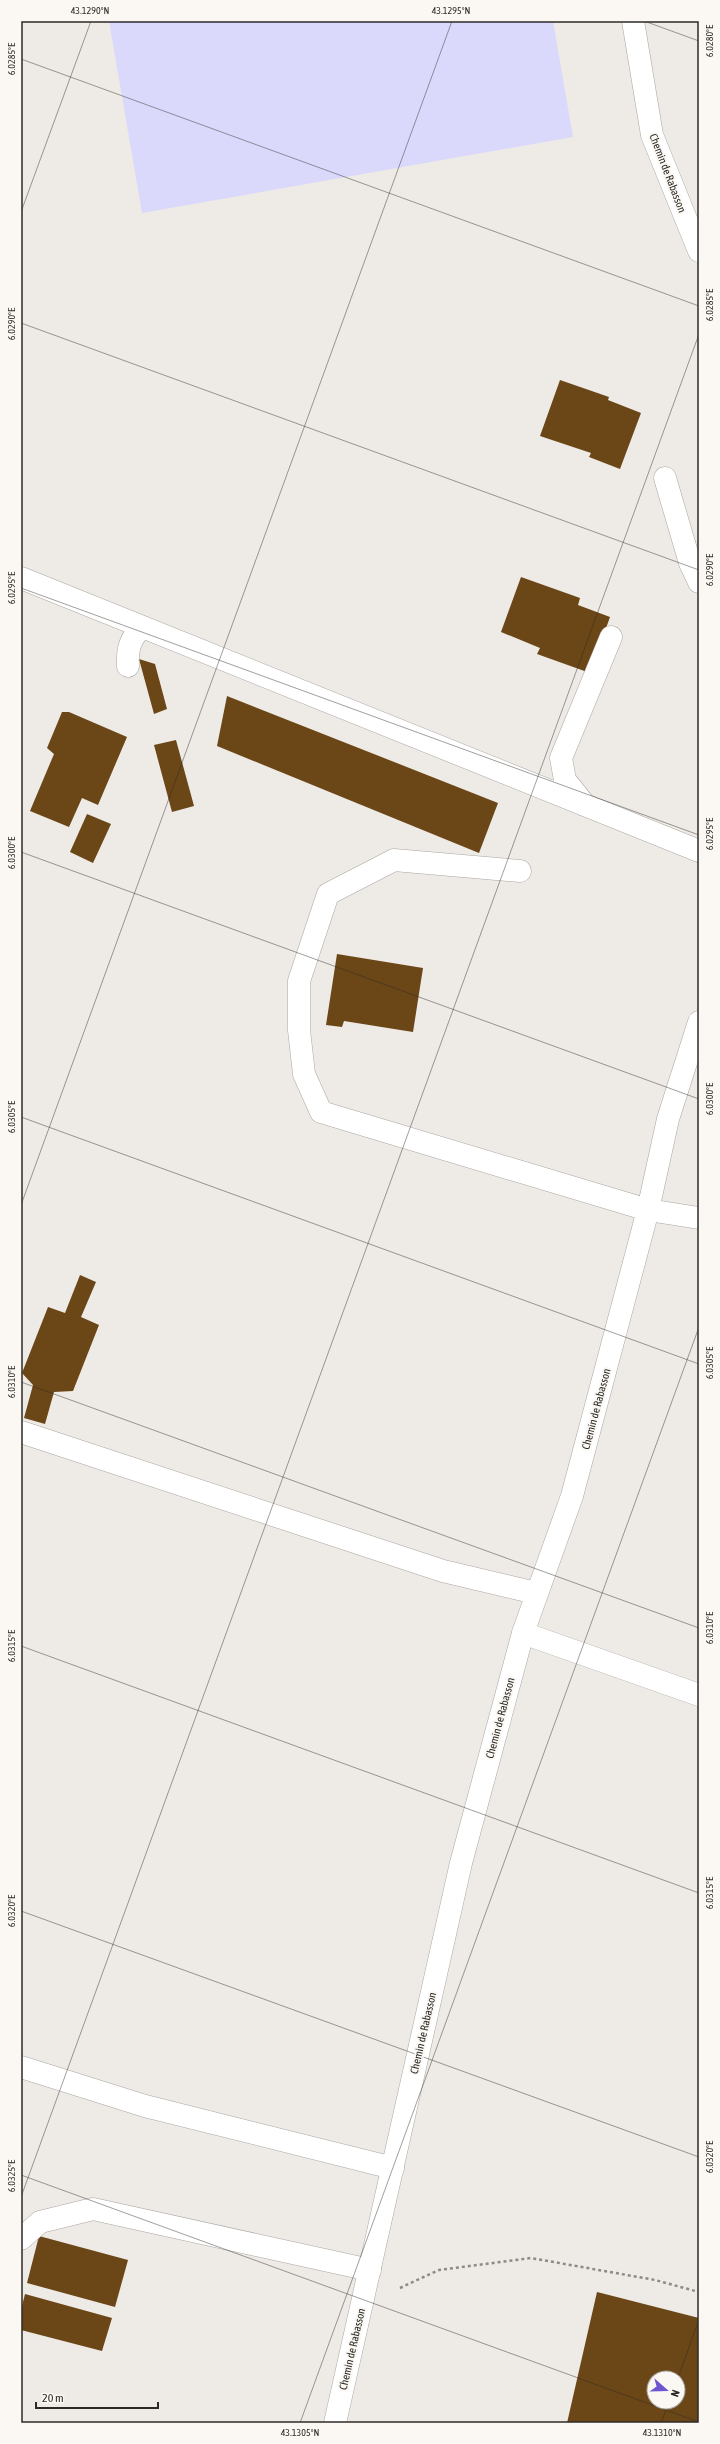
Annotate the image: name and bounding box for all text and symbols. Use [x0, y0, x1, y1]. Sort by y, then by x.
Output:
text: 43.1290°N [71, 5, 109, 16]
text: 43.1295°N [432, 5, 470, 16]
text: 6.0280°E [704, 24, 715, 57]
text: 6.0285°E [6, 42, 17, 75]
street label: Chemin de Rabasson [647, 132, 689, 214]
text: 6.0285°E [704, 288, 715, 321]
text: 6.0290°E [6, 307, 17, 340]
text: 6.0290°E [704, 553, 715, 586]
text: 6.0295°E [6, 571, 17, 604]
text: 6.0295°E [704, 817, 715, 850]
text: 6.0300°E [6, 836, 17, 869]
text: 6.0300°E [704, 1082, 715, 1115]
text: 6.0305°E [6, 1100, 17, 1133]
text: 6.0305°E [704, 1346, 715, 1379]
text: 6.0310°E [6, 1365, 17, 1398]
street label: Chemin de Rabasson [579, 1367, 613, 1451]
text: 6.0310°E [704, 1611, 715, 1644]
text: 6.0315°E [6, 1629, 17, 1662]
street label: Chemin de Rabasson [483, 1676, 517, 1760]
text: 6.0315°E [704, 1876, 715, 1909]
text: 6.0320°E [6, 1894, 17, 1927]
street label: Chemin de Rabasson [408, 1991, 438, 2075]
text: 6.0320°E [704, 2140, 715, 2173]
text: 6.0325°E [6, 2159, 17, 2192]
street label: Chemin de Rabasson [337, 2307, 367, 2391]
north arrow [646, 2370, 686, 2410]
scale bar [36, 2384, 158, 2410]
text: N [669, 2388, 682, 2399]
text: 20 m [42, 2391, 64, 2405]
text: 43.1305°N [281, 2427, 319, 2438]
text: 43.1310°N [643, 2427, 681, 2438]

